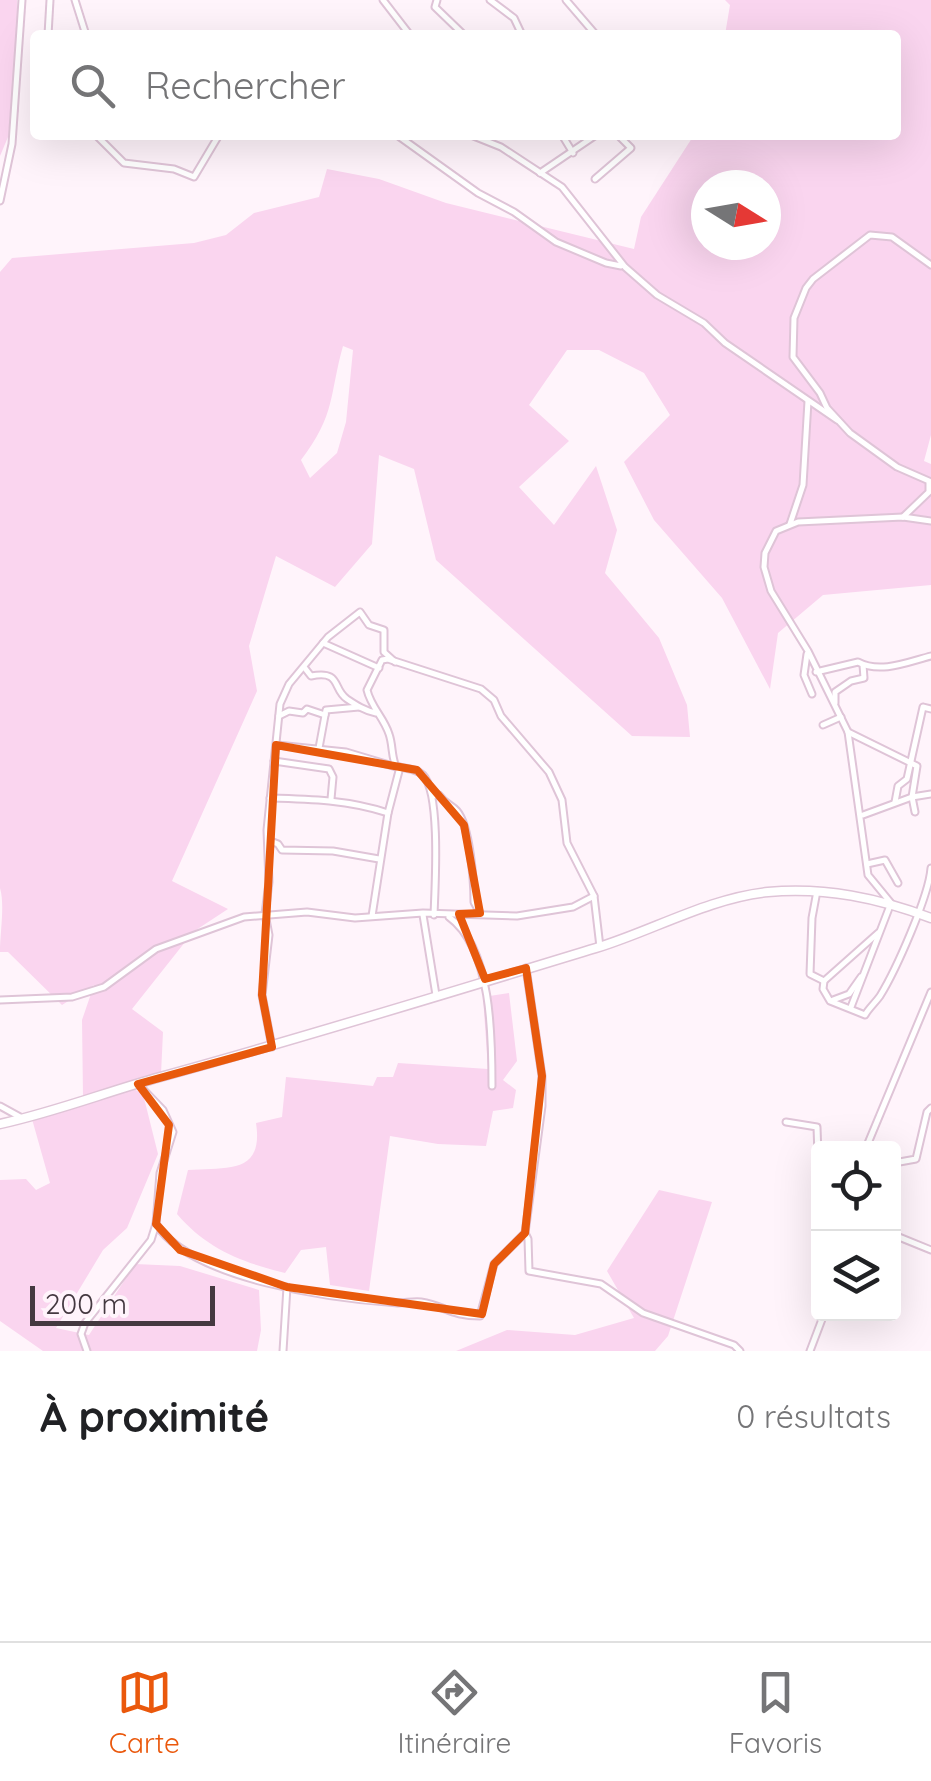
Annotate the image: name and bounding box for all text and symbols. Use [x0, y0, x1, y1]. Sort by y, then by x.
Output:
search box [30, 30, 901, 140]
icon: search [65, 58, 120, 113]
text: Rechercher [145, 61, 346, 109]
north arrow [691, 170, 781, 260]
map controls [811, 1141, 901, 1321]
button: locate [811, 1141, 901, 1231]
button: layers [811, 1231, 901, 1321]
scale bar [30, 1281, 215, 1326]
text: 200 m [45, 1286, 127, 1321]
text: À proximité [40, 1390, 269, 1443]
text: 0 résultats [736, 1396, 891, 1436]
tab: Carte [109, 1665, 180, 1760]
tab: Itinéraire [397, 1665, 511, 1760]
tab: Favoris [729, 1665, 822, 1760]

